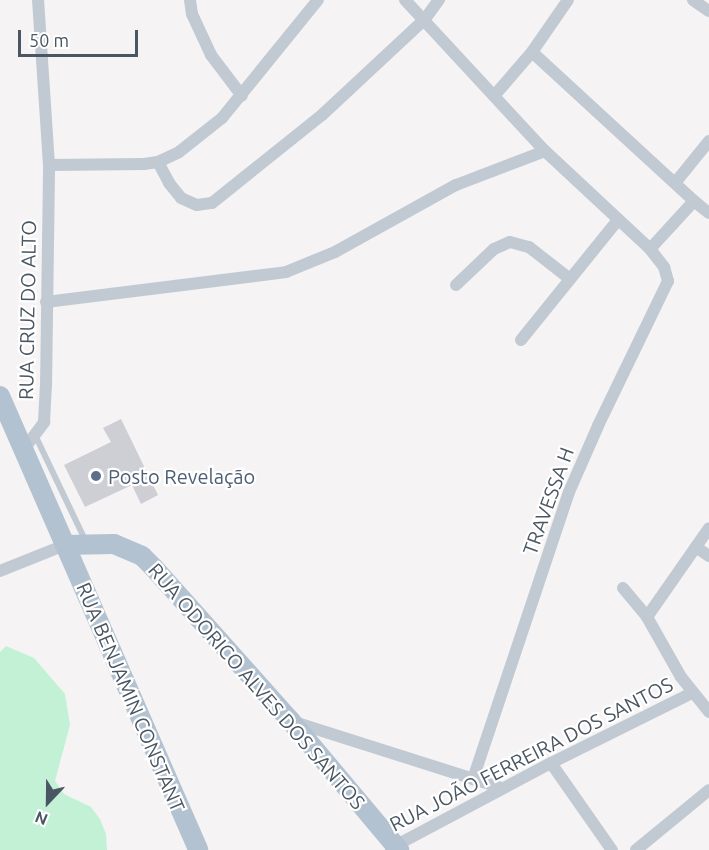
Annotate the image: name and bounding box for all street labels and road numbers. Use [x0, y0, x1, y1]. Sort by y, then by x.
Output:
street label: RUA CRUZ DO ALTO [13, 220, 41, 400]
street label: TRAVESSA H [517, 444, 579, 558]
street label: RUA ODORICO ALVES DOS SANTOS [144, 558, 370, 814]
street label: RUA BENJAMIN CONSTANT [72, 579, 190, 815]
street label: RUA JOÃO FERREIRA DOS SANTOS [385, 672, 677, 836]

